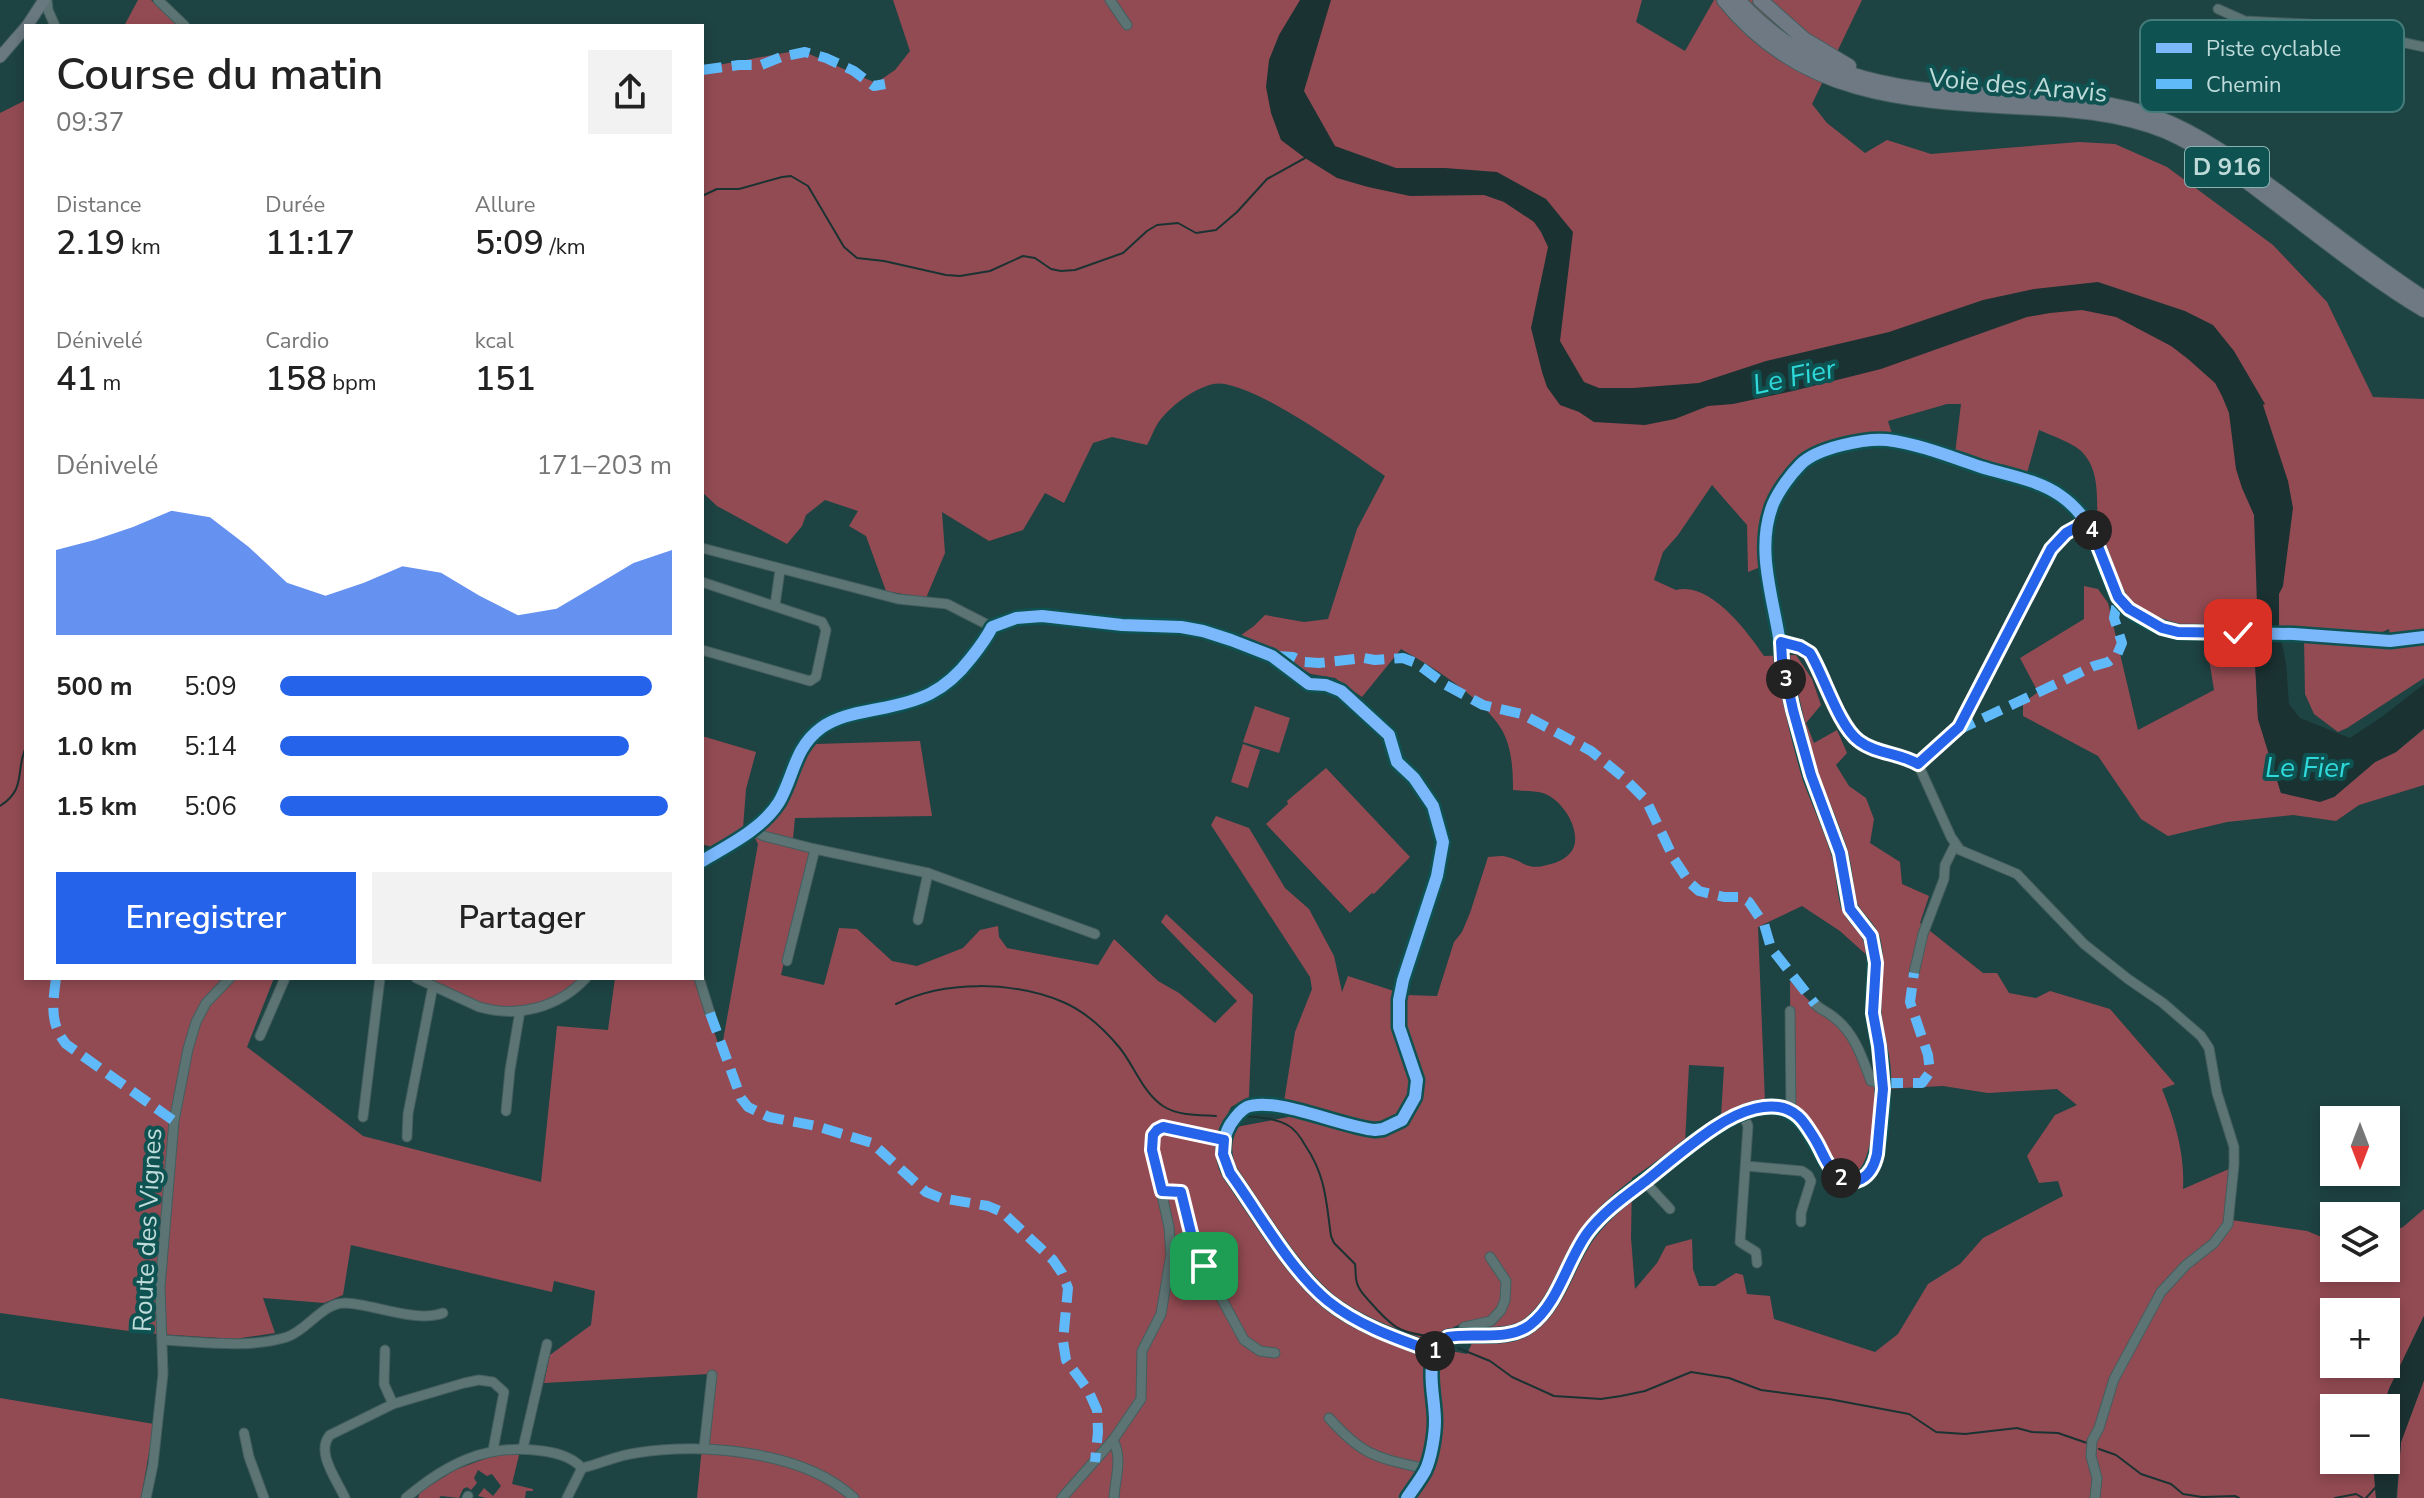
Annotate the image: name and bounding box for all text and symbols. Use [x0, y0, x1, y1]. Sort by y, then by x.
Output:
legend [2140, 20, 2404, 112]
text: Piste cyclable [2206, 34, 2341, 64]
text: Course du matin [56, 45, 383, 105]
button: share [588, 50, 672, 134]
street label: Voie des Aravis [1926, 60, 2109, 111]
text: Chemin [2206, 70, 2281, 100]
text: 09:37 [56, 105, 124, 140]
road number: D 916 [2185, 147, 2269, 187]
text: Distance [56, 190, 141, 220]
text: Durée [265, 190, 325, 220]
text: Allure [475, 190, 536, 220]
text: 2.19 [56, 220, 125, 266]
text: 11:17 [265, 220, 355, 266]
text: 5:09 [475, 220, 544, 266]
text: km [125, 232, 161, 262]
text: /km [544, 232, 586, 262]
text: Dénivelé [56, 326, 143, 356]
text: Cardio [265, 326, 329, 356]
text: kcal [475, 326, 514, 356]
water label: Le Fier [1749, 349, 1840, 404]
text: 41 [56, 356, 97, 402]
text: 158 [265, 356, 327, 402]
text: 151 [475, 356, 536, 402]
text: m [97, 368, 121, 398]
text: bpm [327, 368, 377, 398]
text: Dénivelé [56, 448, 158, 483]
text: 171–203 m [536, 448, 672, 483]
pin: 4 [2072, 510, 2112, 550]
text: 4 [2085, 515, 2099, 545]
pin [2204, 599, 2272, 667]
icon: check [2216, 611, 2260, 655]
pin: 3 [1766, 659, 1806, 699]
text: 3 [1779, 664, 1793, 694]
text: 500 m [56, 669, 133, 704]
text: 5:09 [184, 669, 237, 704]
text: 1.0 km [56, 729, 137, 764]
text: 5:14 [184, 729, 237, 764]
water label: Le Fier [2265, 749, 2350, 787]
text: 1.5 km [56, 789, 137, 824]
text: 5:06 [184, 789, 237, 824]
button: Enregistrer [56, 872, 356, 964]
button: Partager [372, 872, 672, 964]
north arrow [2320, 1106, 2400, 1186]
map controls [2320, 1106, 2400, 1474]
street label: Route des Vignes [125, 1127, 170, 1333]
pin: 2 [1821, 1158, 1861, 1198]
text: 2 [1834, 1163, 1848, 1193]
button: layers [2320, 1202, 2400, 1282]
pin [1170, 1232, 1238, 1300]
icon: arrive [1182, 1244, 1226, 1288]
button: + [2320, 1298, 2400, 1378]
pin: 1 [1415, 1331, 1455, 1371]
text: 1 [1428, 1336, 1442, 1366]
button: − [2320, 1394, 2400, 1474]

